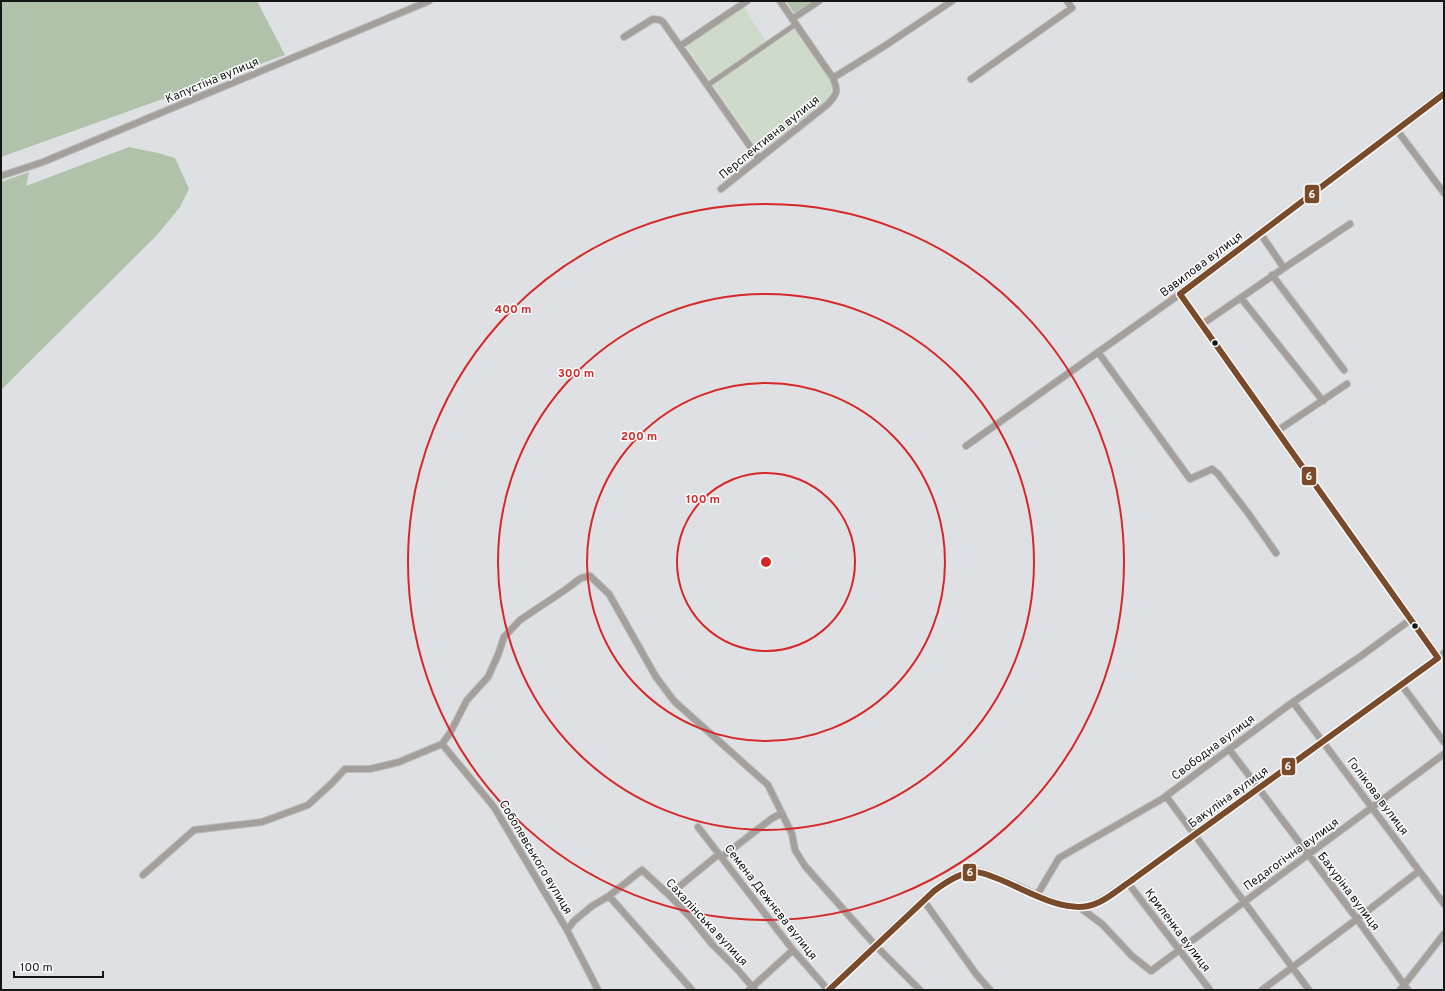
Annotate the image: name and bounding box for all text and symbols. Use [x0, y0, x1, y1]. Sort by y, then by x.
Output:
street label: Капустіна вулиця [163, 54, 262, 108]
street label: Перспективна вулиця [716, 92, 823, 183]
line badge: 6 [1304, 184, 1320, 204]
text: 6 [1309, 188, 1316, 202]
street label: Вавилова вулиця [1157, 228, 1246, 301]
text: 400 m [494, 302, 532, 318]
unlabelled marker [1210, 338, 1220, 348]
text: 300 m [558, 366, 594, 382]
text: 200 m [621, 429, 657, 445]
line badge: 6 [1301, 466, 1317, 486]
text: 6 [1306, 470, 1313, 484]
text: 100 m [686, 492, 720, 508]
centre of rings [759, 555, 773, 569]
unlabelled marker [1410, 621, 1420, 631]
street label: Свободна вулиця [1169, 711, 1259, 784]
street label: Голікова вулиця [1343, 754, 1412, 839]
line badge: 6 [1281, 757, 1296, 776]
text: 6 [1285, 760, 1292, 774]
street label: Бакуліна вулиця [1185, 763, 1272, 832]
street label: Соболевського вулиця [495, 797, 576, 918]
street label: Педагогічна вулиця [1241, 815, 1342, 895]
street label: Семена Дежнєва вулиця [720, 841, 820, 964]
street label: Бахуріна вулиця [1313, 849, 1383, 934]
line badge: 6 [962, 863, 977, 882]
text: 6 [967, 866, 974, 880]
street label: Сахалінська вулиця [662, 876, 751, 970]
street label: Криленка вулиця [1141, 886, 1214, 975]
scale bar [14, 953, 103, 979]
text: 100 m [20, 960, 53, 976]

